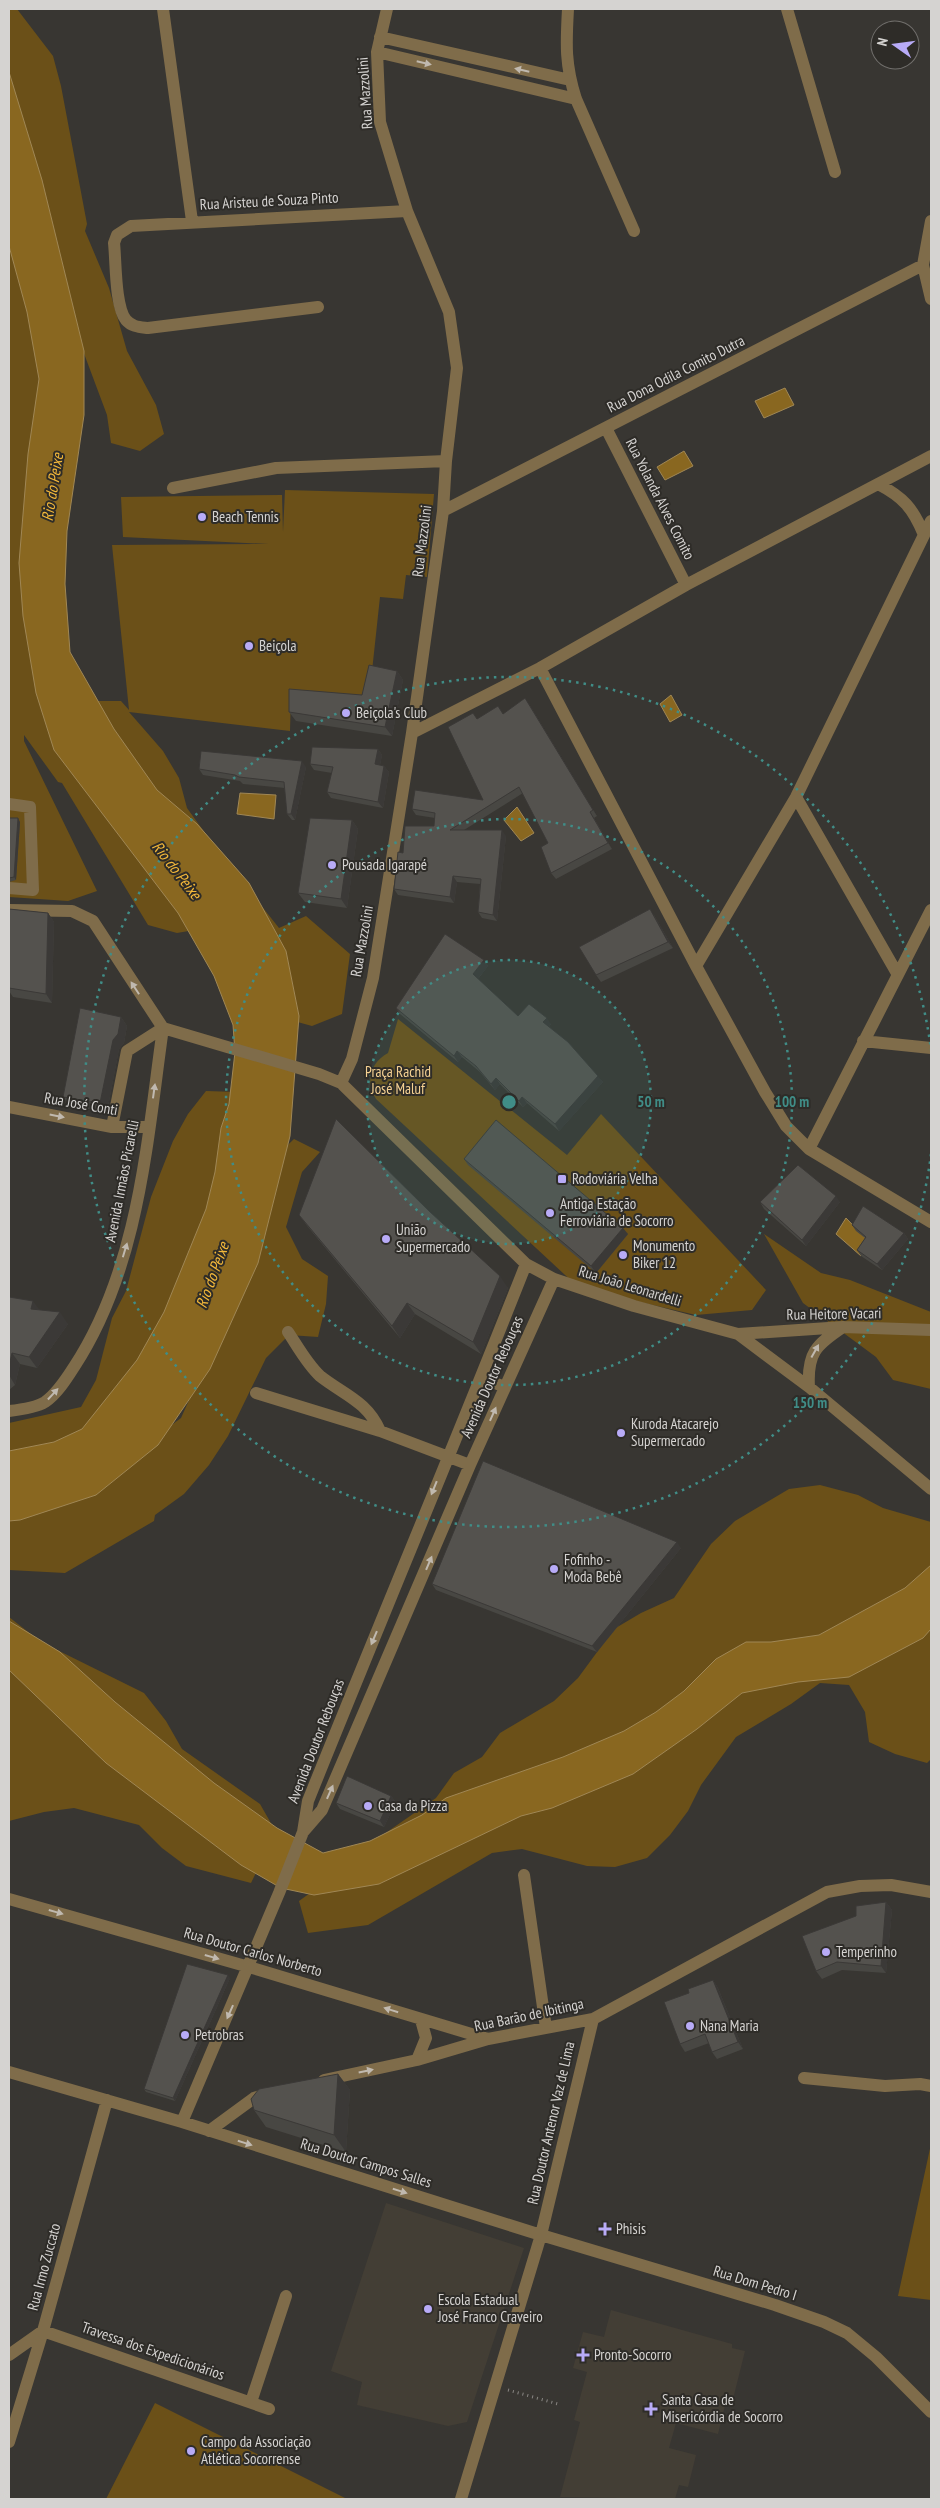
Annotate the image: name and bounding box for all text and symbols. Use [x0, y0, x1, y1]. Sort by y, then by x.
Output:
north arrow [870, 20, 920, 70]
text: N [873, 36, 892, 48]
street label: Rua Mazzolini [353, 56, 376, 130]
one-way arrow [416, 59, 432, 67]
one-way arrow [515, 66, 530, 74]
street label: Rua Aristeu de Souza Pinto [199, 187, 339, 214]
street label: Rua Dona Odila Comito Dutra [604, 331, 748, 417]
street label: Rua Yolanda Alves Comito [622, 435, 699, 563]
water label: Rio do Peixe [37, 450, 67, 522]
street label: Rua Mazzolini [408, 504, 435, 578]
place label: Beach Tennis [212, 507, 279, 526]
marker: Beach Tennis [196, 511, 208, 523]
place label: Beiçola [259, 636, 297, 655]
marker: Beiçola [243, 640, 255, 652]
place label: Beiçola's Club [356, 703, 427, 722]
marker: Beiçola's Club [340, 707, 352, 719]
water label: Rio do Peixe [148, 837, 207, 904]
place label: Pousada Igarapé [342, 855, 427, 874]
marker: Pousada Igarapé [326, 859, 338, 871]
street label: Rua Mazzolini [346, 904, 377, 978]
one-way arrow [130, 981, 140, 994]
park label: Praça Rachid José Maluf [365, 1062, 431, 1098]
one-way arrow [150, 1082, 158, 1098]
street label: Rua José Conti [43, 1088, 119, 1119]
text: 50 m [637, 1092, 665, 1111]
text: 100 m [775, 1092, 809, 1111]
centre of rings [500, 1093, 518, 1111]
one-way arrow [49, 1113, 65, 1121]
street label: Avenida Irmãos Picarelli [100, 1118, 143, 1244]
place label: Rodoviária Velha [572, 1169, 658, 1188]
marker: Rodoviária Velha [556, 1173, 568, 1185]
place label: Antiga Estação Ferroviária de Socorro [560, 1194, 674, 1230]
marker: Antiga Estação Ferroviária de Socorro [544, 1207, 556, 1219]
place label: União Supermercado [396, 1220, 470, 1256]
marker: União Supermercado [380, 1233, 392, 1245]
place label: Monumento Biker 12 [633, 1236, 695, 1272]
water label: Rio do Peixe [191, 1238, 234, 1311]
one-way arrow [121, 1242, 129, 1257]
marker: Monumento Biker 12 [617, 1249, 629, 1261]
street label: Rua João Leonardelli [576, 1261, 684, 1310]
street label: Rua Heitore Vacari [786, 1303, 882, 1324]
street label: Avenida Doutor Rebouças [456, 1313, 527, 1441]
one-way arrow [811, 1344, 819, 1359]
one-way arrow [47, 1388, 59, 1400]
text: 150 m [793, 1393, 827, 1412]
one-way arrow [490, 1407, 498, 1421]
place label: Kuroda Atacarejo Supermercado [631, 1414, 719, 1450]
marker: Kuroda Atacarejo Supermercado [615, 1427, 627, 1439]
one-way arrow [430, 1481, 438, 1495]
place label: Fofinho - Moda Bebê [564, 1550, 622, 1586]
one-way arrow [425, 1555, 433, 1570]
marker: Fofinho - Moda Bebê [548, 1563, 560, 1575]
one-way arrow [370, 1631, 377, 1646]
street label: Avenida Doutor Rebouças [283, 1676, 348, 1806]
one-way arrow [326, 1785, 334, 1799]
place label: Casa da Pizza [378, 1796, 447, 1815]
marker: Casa da Pizza [362, 1800, 374, 1812]
one-way arrow [48, 1909, 63, 1917]
street label: Rua Doutor Carlos Norberto [182, 1923, 324, 1980]
place label: Temperinho [836, 1942, 897, 1961]
marker: Temperinho [820, 1946, 832, 1958]
one-way arrow [205, 1953, 220, 1961]
street label: Rua Barão de Ibitinga [472, 1994, 585, 2035]
one-way arrow [226, 2005, 234, 2019]
one-way arrow [383, 2006, 398, 2014]
place label: Nana Maria [700, 2016, 759, 2035]
marker: Nana Maria [684, 2020, 696, 2032]
place label: Petrobras [195, 2025, 244, 2044]
marker: Petrobras [179, 2029, 191, 2041]
street label: Rua Doutor Antenor Vaz de Lima [523, 2040, 579, 2206]
one-way arrow [358, 2067, 373, 2075]
street label: Rua Doutor Campos Salles [298, 2134, 434, 2191]
one-way arrow [238, 2139, 253, 2147]
one-way arrow [393, 2188, 408, 2195]
place label: Phisis [616, 2219, 646, 2238]
street label: Rua Irmo Zuccato [23, 2221, 64, 2313]
marker: Phisis [598, 2222, 612, 2236]
street label: Rua Dom Pedro I [711, 2261, 799, 2304]
place label: Escola Estadual José Franco Craveiro [437, 2290, 543, 2326]
marker: Escola Estadual José Franco Craveiro [422, 2303, 434, 2315]
street label: Travessa dos Expedicionários [79, 2317, 227, 2384]
place label: Pronto-Socorro [594, 2345, 672, 2364]
marker: Pronto-Socorro [576, 2348, 590, 2362]
place label: Santa Casa de Misericórdia de Socorro [662, 2390, 783, 2426]
marker: Santa Casa de Misericórdia de Socorro [644, 2402, 658, 2416]
place label: Campo da Associação Atlética Socorrense [201, 2432, 311, 2468]
marker: Campo da Associação Atlética Socorrense [185, 2445, 197, 2457]

